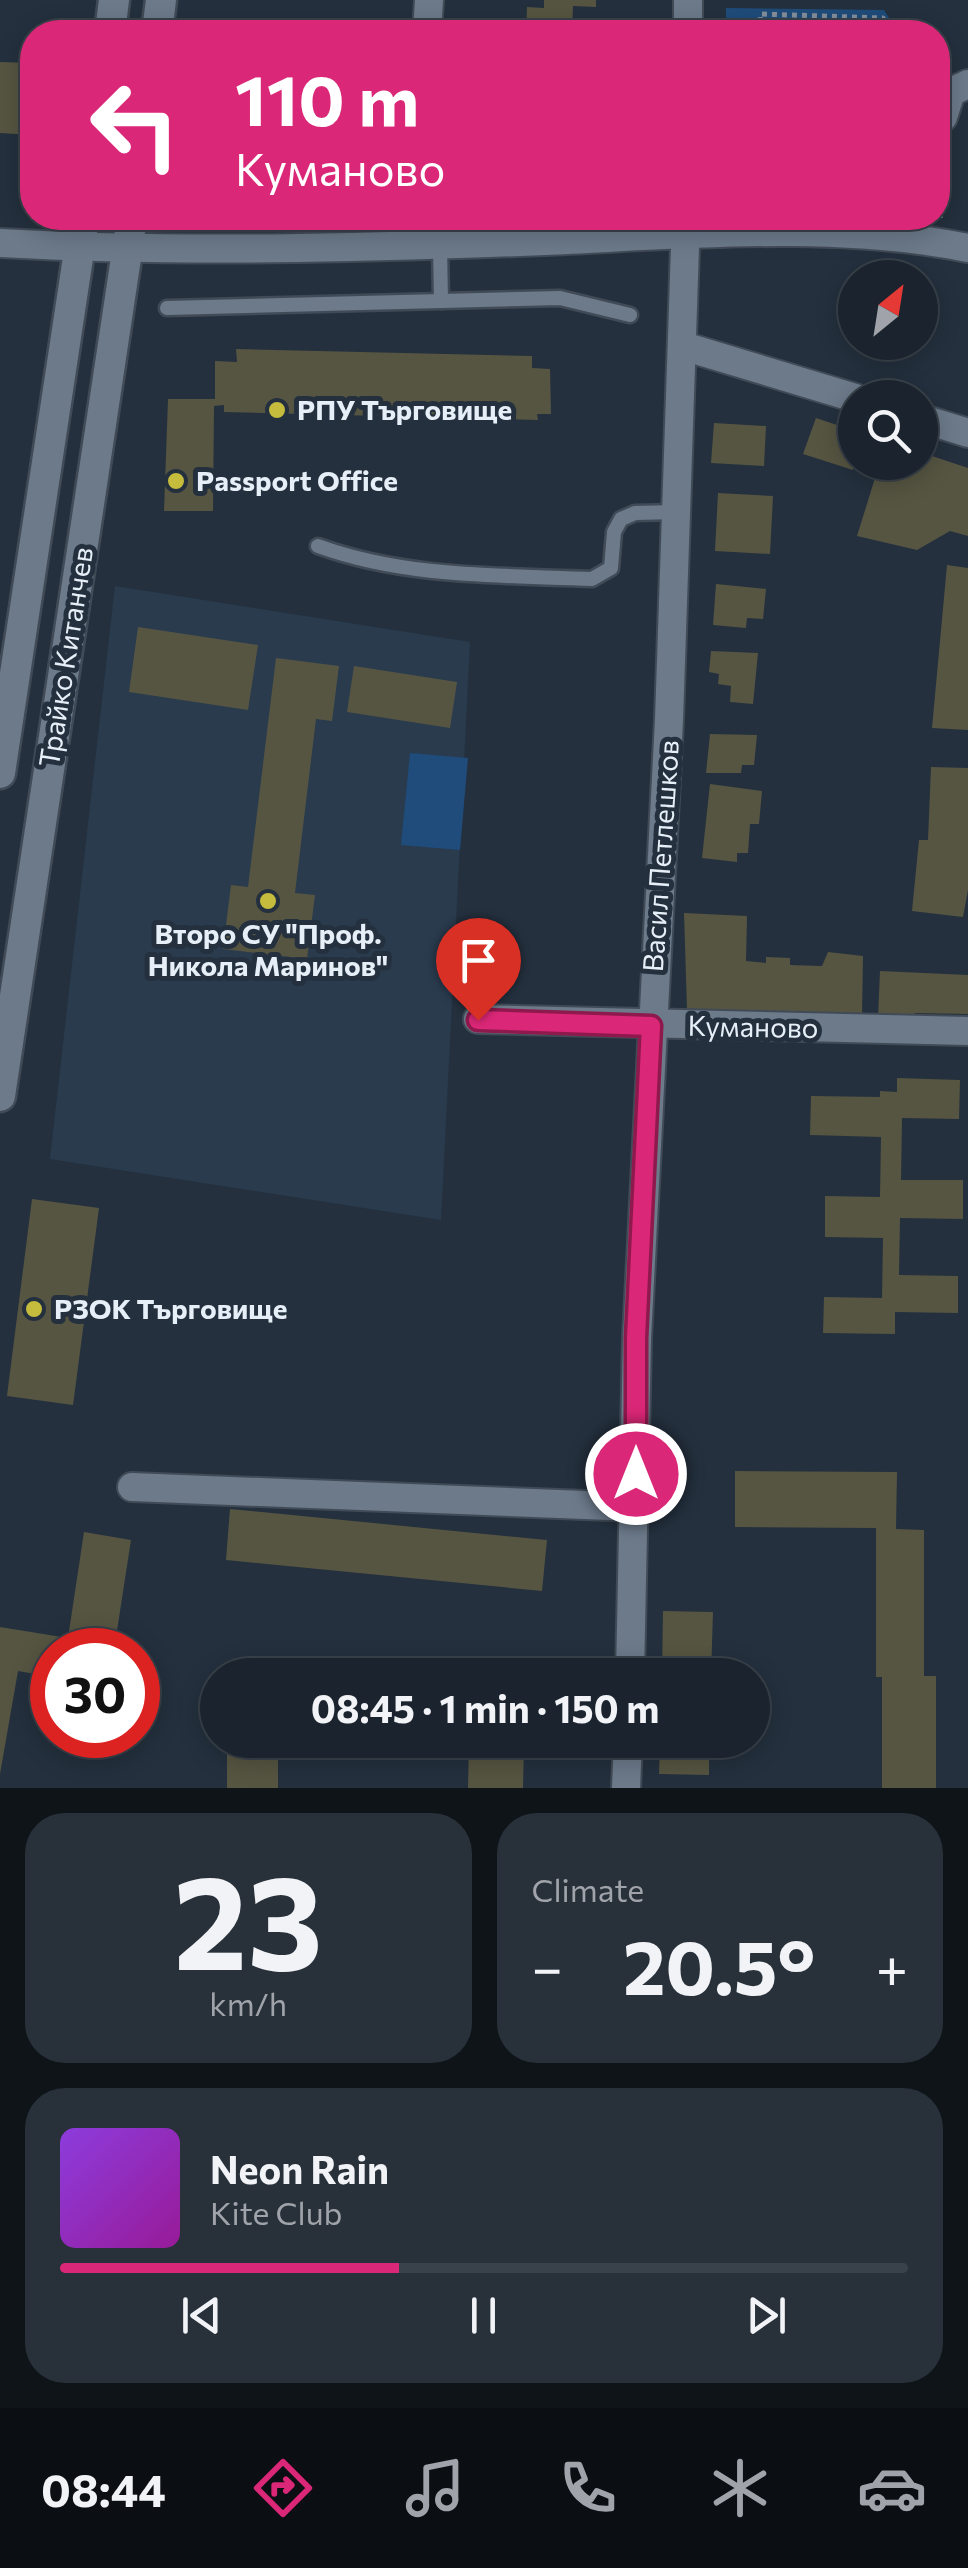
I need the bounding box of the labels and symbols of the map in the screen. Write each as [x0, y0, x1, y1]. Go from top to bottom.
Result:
north arrow [838, 260, 938, 360]
place label: РПУ Търговище [297, 392, 512, 426]
marker: РПУ Търговище [266, 399, 288, 421]
place label: Passport Office [196, 463, 398, 497]
marker: Passport Office [165, 470, 187, 492]
street label: Трайко Китанчев [31, 545, 99, 769]
street label: Васил Петлешков [635, 739, 685, 973]
marker: Второ СУ "Проф. Никола Маринов" [257, 890, 279, 912]
place label: Второ СУ "Проф. Никола Маринов" [148, 916, 388, 982]
pin [436, 918, 521, 1021]
street label: Куманово [687, 1008, 819, 1044]
place label: РЗОК Търговище [54, 1291, 288, 1325]
marker: РЗОК Търговище [23, 1298, 45, 1320]
position arrow [584, 1422, 688, 1526]
speed limit sign: 30 [30, 1628, 160, 1758]

